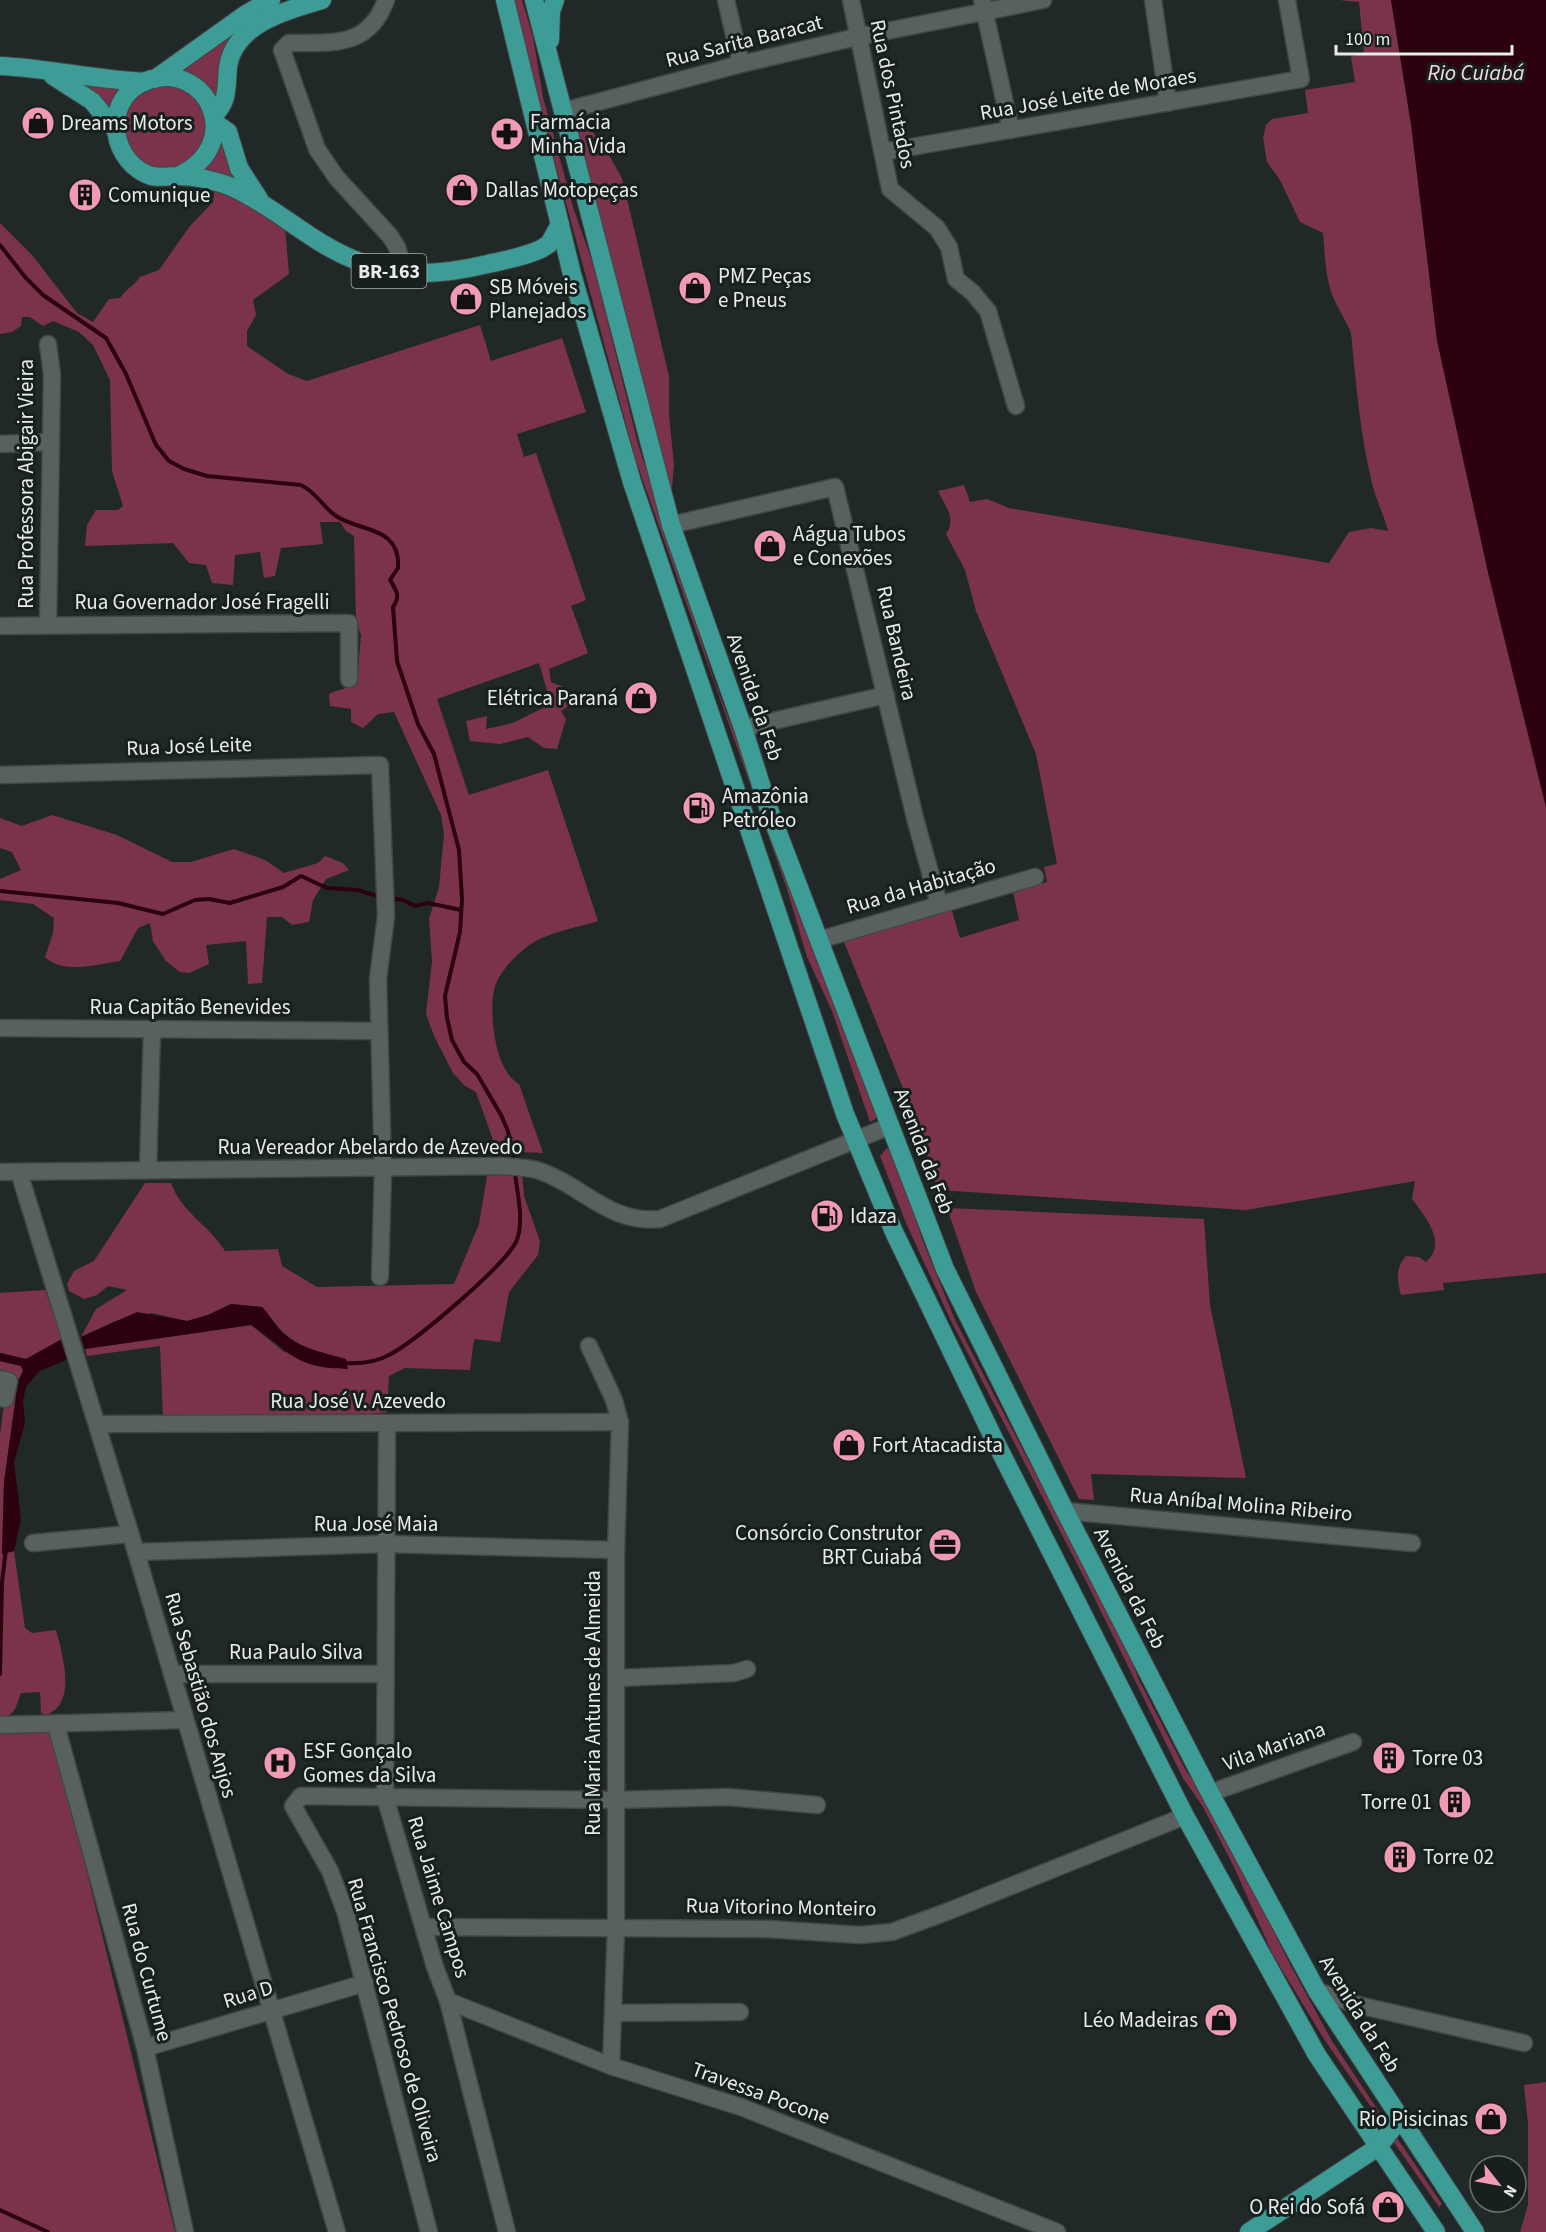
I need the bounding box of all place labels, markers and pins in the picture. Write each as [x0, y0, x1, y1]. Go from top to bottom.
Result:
shop icon: Dreams Motors [20, 105, 56, 141]
place label: Farmácia Minha Vida [530, 107, 626, 161]
place label: Dreams Motors [61, 108, 193, 138]
pharmacy icon: Farmácia Minha Vida [489, 116, 525, 152]
shop icon: Dallas Motopeças [444, 172, 480, 208]
place label: Dallas Motopeças [485, 175, 638, 205]
building icon: Comunique [67, 177, 103, 213]
place label: Comunique [108, 180, 210, 210]
place label: PMZ Peças e Pneus [718, 261, 811, 315]
shop icon: PMZ Peças e Pneus [677, 270, 713, 306]
place label: SB Móveis Planejados [489, 272, 586, 326]
shop icon: SB Móveis Planejados [448, 281, 484, 317]
place label: Aágua Tubos e Conexões [793, 519, 906, 573]
shop icon: Aágua Tubos e Conexões [752, 528, 788, 564]
shop icon: Elétrica Paraná [623, 680, 659, 716]
place label: Elétrica Paraná [487, 683, 618, 713]
place label: Amazônia Petróleo [722, 781, 809, 835]
fuel station icon: Amazônia Petróleo [681, 790, 717, 826]
fuel station icon: Idaza [809, 1198, 845, 1234]
place label: Idaza [850, 1201, 897, 1231]
shop icon: Fort Atacadista [831, 1427, 867, 1463]
place label: Fort Atacadista [872, 1430, 1003, 1460]
place label: Consórcio Construtor BRT Cuiabá [735, 1518, 923, 1572]
office icon: Consórcio Construtor BRT Cuiabá [927, 1527, 963, 1563]
place label: ESF Gonçalo Gomes da Silva [303, 1736, 436, 1790]
building icon: Torre 03 [1371, 1740, 1407, 1776]
place label: Torre 03 [1412, 1743, 1483, 1773]
hospital icon: ESF Gonçalo Gomes da Silva [262, 1745, 298, 1781]
building icon: Torre 01 [1437, 1784, 1473, 1820]
place label: Torre 01 [1361, 1787, 1432, 1817]
building icon: Torre 02 [1382, 1839, 1418, 1875]
place label: Torre 02 [1423, 1842, 1494, 1872]
shop icon: Léo Madeiras [1203, 2002, 1239, 2038]
place label: Léo Madeiras [1083, 2005, 1198, 2035]
shop icon: Rio Pisicinas [1473, 2101, 1509, 2137]
place label: Rio Pisicinas [1359, 2104, 1468, 2134]
shop icon: O Rei do Sofá [1370, 2189, 1406, 2225]
place label: O Rei do Sofá [1249, 2192, 1365, 2222]

